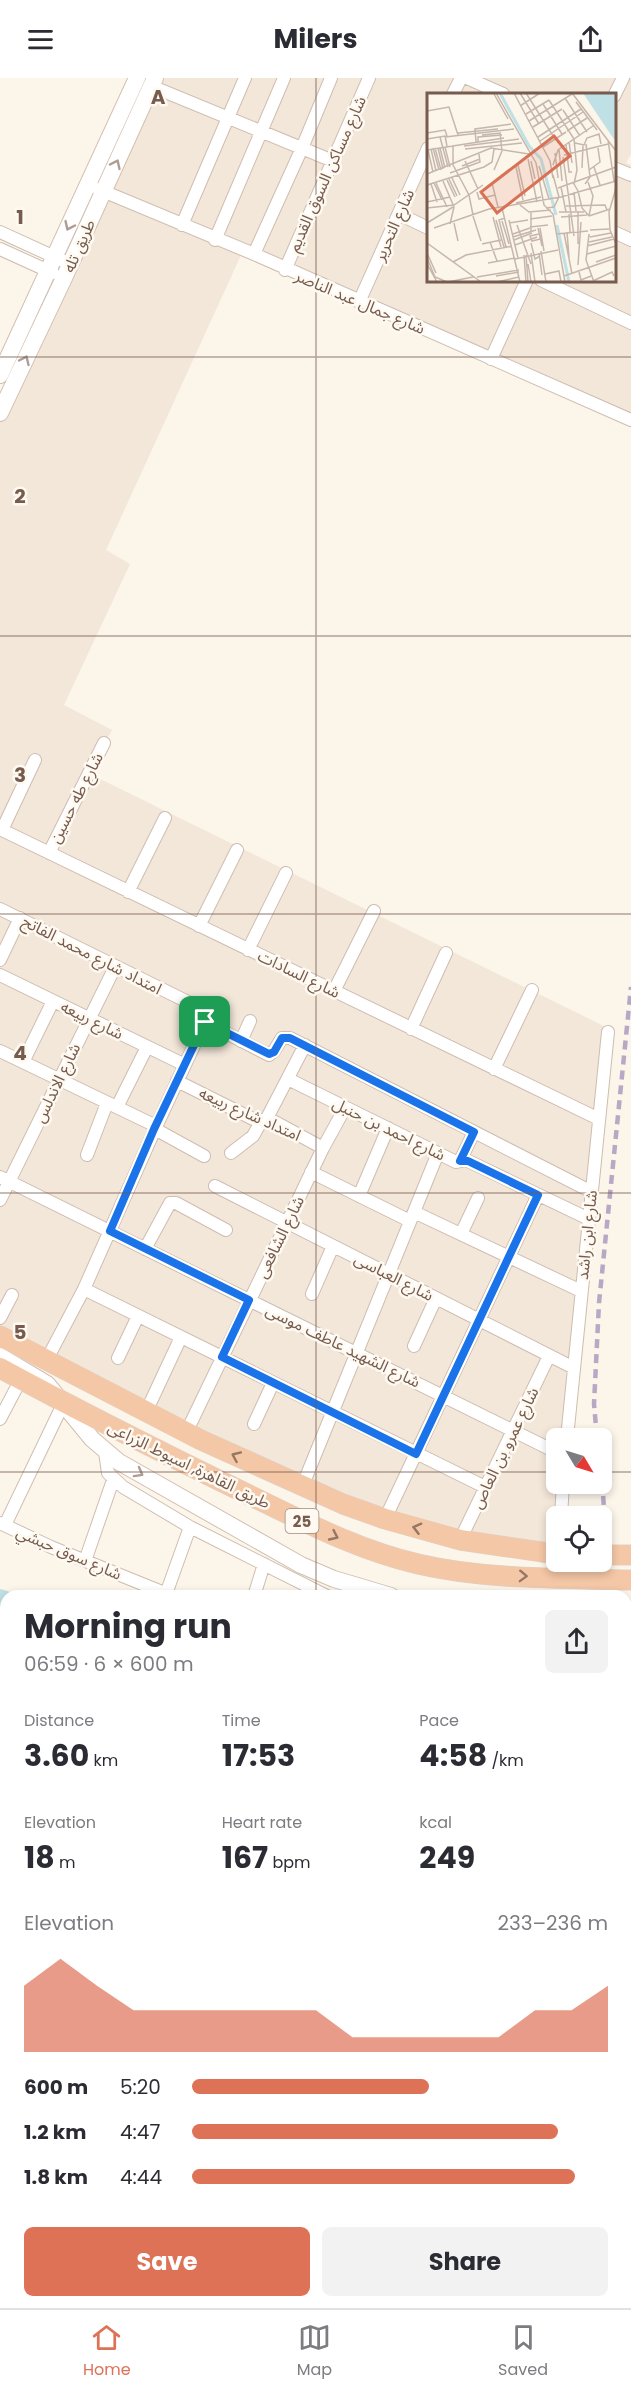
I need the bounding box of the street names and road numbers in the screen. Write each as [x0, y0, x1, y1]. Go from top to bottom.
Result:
street label: شارع مساكن السوق القديم [282, 92, 373, 256]
street label: شارع التحرير [368, 185, 421, 266]
street label: طريق تله [57, 216, 101, 276]
street label: شارع جمال عبد الناصر [290, 264, 429, 341]
street label: شارع طه حسين [43, 749, 110, 848]
street label: امتداد شارع محمد الفاتح [18, 910, 166, 1001]
street label: شارع السادات [254, 944, 344, 1005]
street label: شارع ربيعه [56, 995, 127, 1046]
street label: شارع الاندلس [28, 1039, 87, 1127]
street label: امتداد شارع ربيعه [195, 1081, 305, 1148]
street label: شارع احمد بن حنبل [328, 1092, 449, 1167]
street label: شارع ابن راشد [571, 1189, 604, 1281]
street label: شارع الشافعى [250, 1192, 311, 1282]
street label: شارع العباسى [350, 1247, 438, 1308]
street label: شارع الشهيد عاطف موسى [261, 1299, 424, 1394]
street label: شارع عمرو بن العاص [466, 1383, 545, 1513]
street label: طريق القاهرة, اسيوط الزراعى [104, 1416, 274, 1514]
road number: 25 [286, 1509, 318, 1533]
street label: شارع سوق حبشي [12, 1520, 125, 1586]

